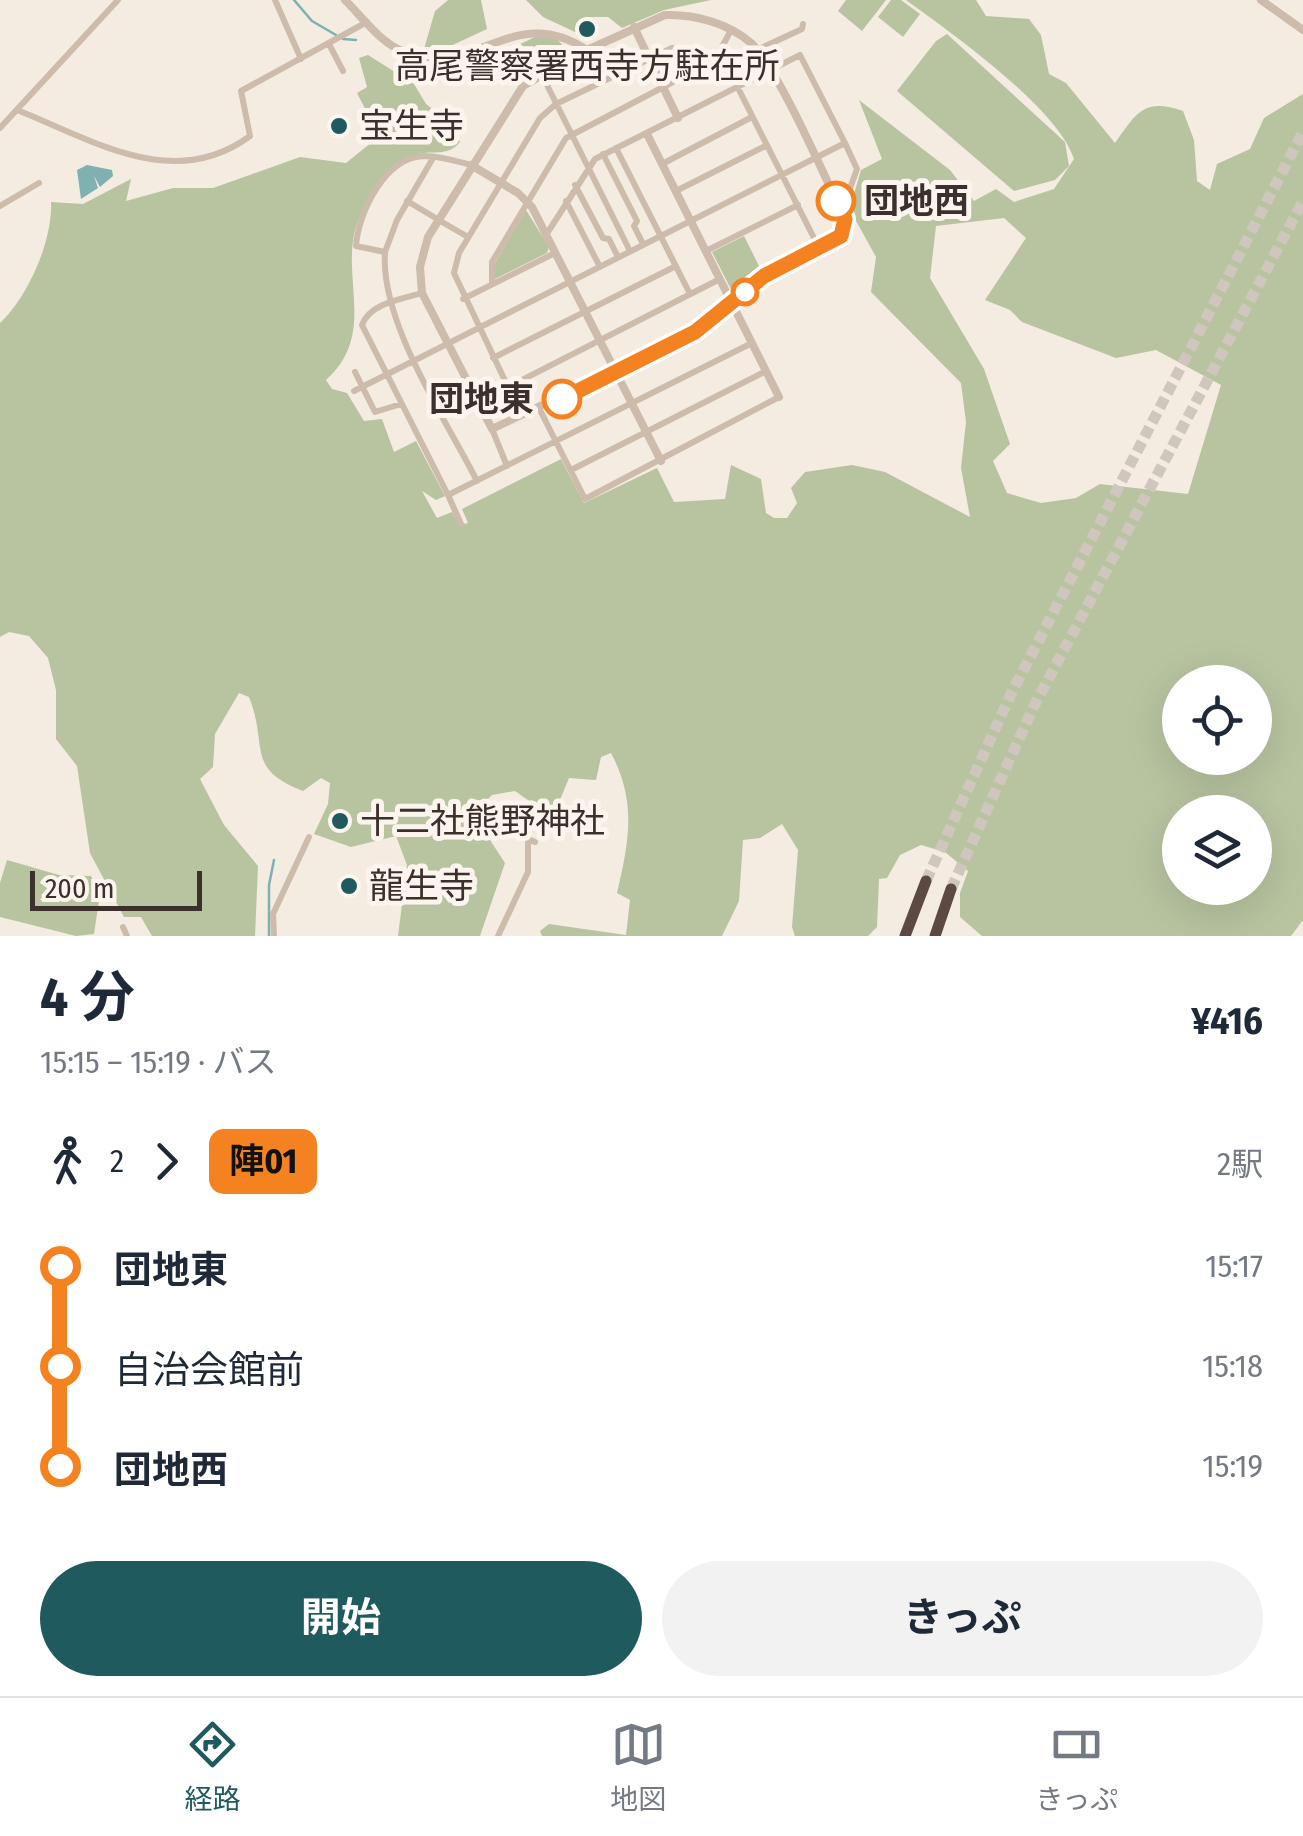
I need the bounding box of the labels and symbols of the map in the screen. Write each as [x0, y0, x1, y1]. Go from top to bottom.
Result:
marker: 高尾警察署西寺方駐在所 [576, 18, 598, 40]
place label: 高尾警察署西寺方駐在所 [394, 45, 780, 87]
place label: 宝生寺 [359, 105, 464, 147]
marker: 宝生寺 [328, 115, 350, 137]
place label: 団地西 [864, 180, 969, 222]
marker: 団地西 [817, 182, 855, 220]
unlabelled marker [732, 279, 758, 305]
place label: 団地東 [429, 378, 534, 420]
marker: 団地東 [543, 380, 581, 418]
place label: 十二社熊野神社 [360, 800, 605, 842]
marker: 十二社熊野神社 [329, 810, 351, 832]
place label: 龍生寺 [369, 865, 474, 907]
scale bar [30, 866, 202, 910]
marker: 龍生寺 [338, 875, 360, 897]

